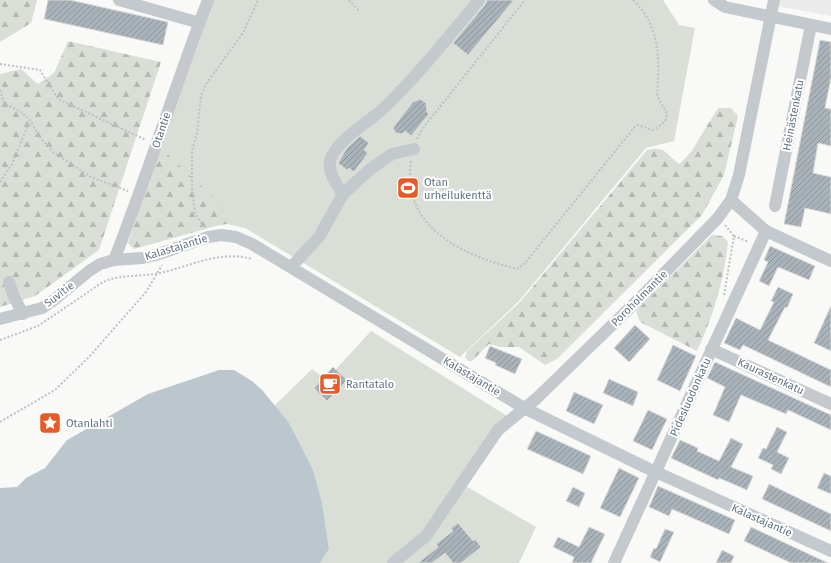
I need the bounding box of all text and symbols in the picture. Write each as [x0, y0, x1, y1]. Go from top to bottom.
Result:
street label: Heinästenkatu [780, 78, 807, 152]
street label: Otantie [149, 111, 174, 150]
sports icon: Otan urheilukenttä [395, 175, 421, 201]
place label: Otan urheilukenttä [424, 176, 492, 202]
street label: Kalastajantie [143, 232, 209, 263]
street label: Poroholmantie [609, 268, 670, 329]
street label: Suvitie [42, 279, 77, 310]
street label: Kalastajantie [441, 354, 503, 399]
street label: Kaurastenkatu [736, 355, 806, 398]
street label: Pidesluodonkatu [667, 356, 714, 438]
cafe icon: Rantatalo [317, 371, 343, 397]
place label: Rantatalo [346, 378, 394, 391]
place icon: Otanlahti [37, 410, 63, 436]
place label: Otanlahti [66, 417, 113, 430]
street label: Kalastajantie [730, 501, 794, 540]

